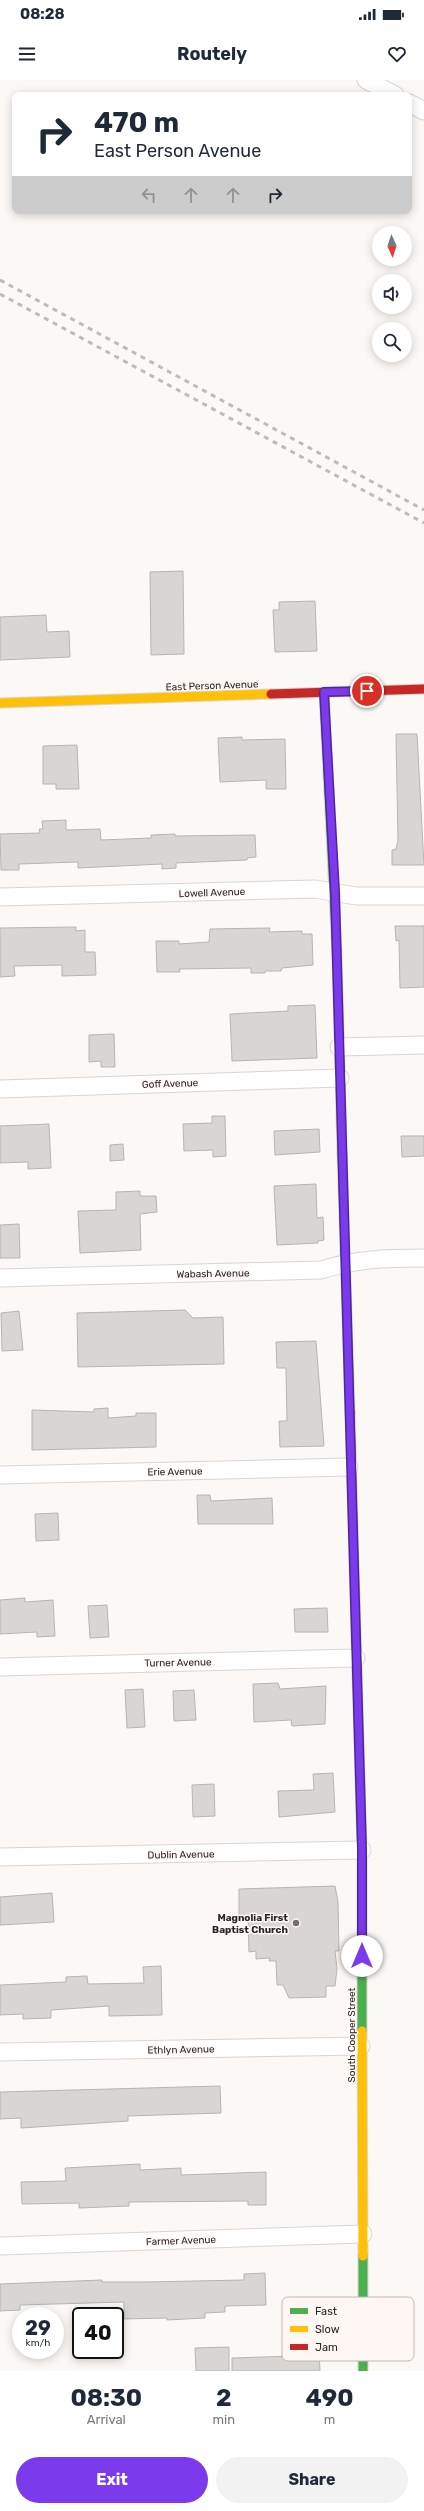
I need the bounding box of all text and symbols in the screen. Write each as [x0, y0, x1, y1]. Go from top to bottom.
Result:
text: 08:28 [20, 5, 65, 23]
icon: menu [16, 43, 38, 65]
text: Routely [177, 43, 247, 65]
icon: heart [386, 43, 408, 65]
text: 470 m [94, 106, 179, 139]
icon: right [28, 108, 80, 160]
text: East Person Avenue [94, 140, 261, 162]
icon: left [138, 184, 160, 206]
icon: ahead [180, 184, 202, 206]
icon: ahead [222, 184, 244, 206]
icon: right [264, 184, 286, 206]
north arrow [372, 226, 412, 266]
map controls [372, 226, 412, 362]
button: sound [372, 274, 412, 314]
button: search [372, 322, 412, 362]
pin [350, 674, 384, 708]
street label: East Person Avenue [165, 678, 259, 694]
icon: arrive [356, 680, 378, 702]
street label: Lowell Avenue [179, 886, 246, 900]
street label: Goff Avenue [142, 1077, 199, 1091]
street label: Wabash Avenue [176, 1267, 250, 1281]
street label: Erie Avenue [147, 1466, 203, 1478]
street label: Turner Avenue [144, 1656, 212, 1670]
street label: Dublin Avenue [147, 1848, 215, 1862]
place label: Magnolia First Baptist Church [212, 1912, 288, 1936]
marker: Magnolia First Baptist Church [291, 1918, 301, 1928]
position arrow [341, 1935, 383, 1977]
street label: South Cooper Street [346, 1987, 358, 2083]
street label: Ethlyn Avenue [147, 2043, 215, 2057]
street label: Farmer Avenue [146, 2234, 217, 2248]
legend [282, 2297, 414, 2361]
text: Fast [315, 2305, 338, 2318]
speed limit sign: 40 [72, 2307, 124, 2359]
text: 29 [25, 2316, 51, 2340]
text: Slow [315, 2323, 340, 2336]
text: km/h [26, 2337, 50, 2349]
text: Jam [315, 2341, 338, 2354]
text: 08:30 [70, 2384, 142, 2412]
text: 2 [216, 2384, 232, 2412]
text: 490 [306, 2384, 354, 2412]
text: Arrival [87, 2412, 126, 2427]
text: min [213, 2412, 235, 2427]
text: m [324, 2412, 335, 2427]
button: Exit [16, 2457, 208, 2503]
button: Share [216, 2457, 408, 2503]

